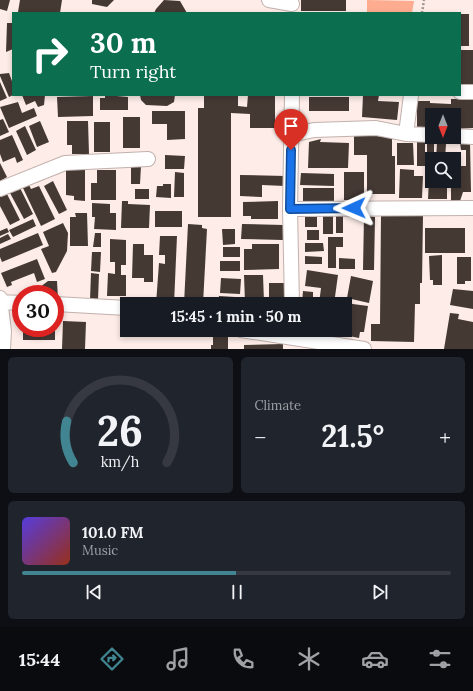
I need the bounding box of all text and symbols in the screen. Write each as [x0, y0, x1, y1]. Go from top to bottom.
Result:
text: 30 m [90, 25, 157, 61]
icon: right [24, 28, 76, 80]
text: Turn right [90, 60, 176, 83]
north arrow [425, 108, 461, 144]
map controls [425, 108, 461, 188]
pin [274, 109, 308, 150]
icon: arrive [280, 115, 302, 137]
button: search [425, 152, 461, 188]
position arrow [333, 187, 375, 229]
speed limit sign: 30 [12, 285, 64, 337]
text: 15:45 · 1 min · 50 m [171, 307, 301, 326]
text: Climate [255, 397, 301, 414]
text: 26 [97, 404, 143, 457]
text: 21.5° [321, 417, 384, 455]
text: − [255, 423, 266, 451]
text: + [439, 423, 451, 451]
text: km/h [101, 453, 140, 472]
text: 101.0 FM [82, 523, 144, 542]
text: Music [82, 542, 118, 559]
icon: previous [83, 581, 105, 603]
icon: pause [226, 581, 248, 603]
icon: next [369, 581, 391, 603]
icon: directions [98, 645, 126, 673]
icon: music [164, 645, 192, 673]
icon: phone [229, 645, 257, 673]
icon: climate [295, 645, 323, 673]
icon: car [361, 645, 389, 673]
icon: filters [426, 645, 454, 673]
text: 15:44 [19, 648, 60, 671]

